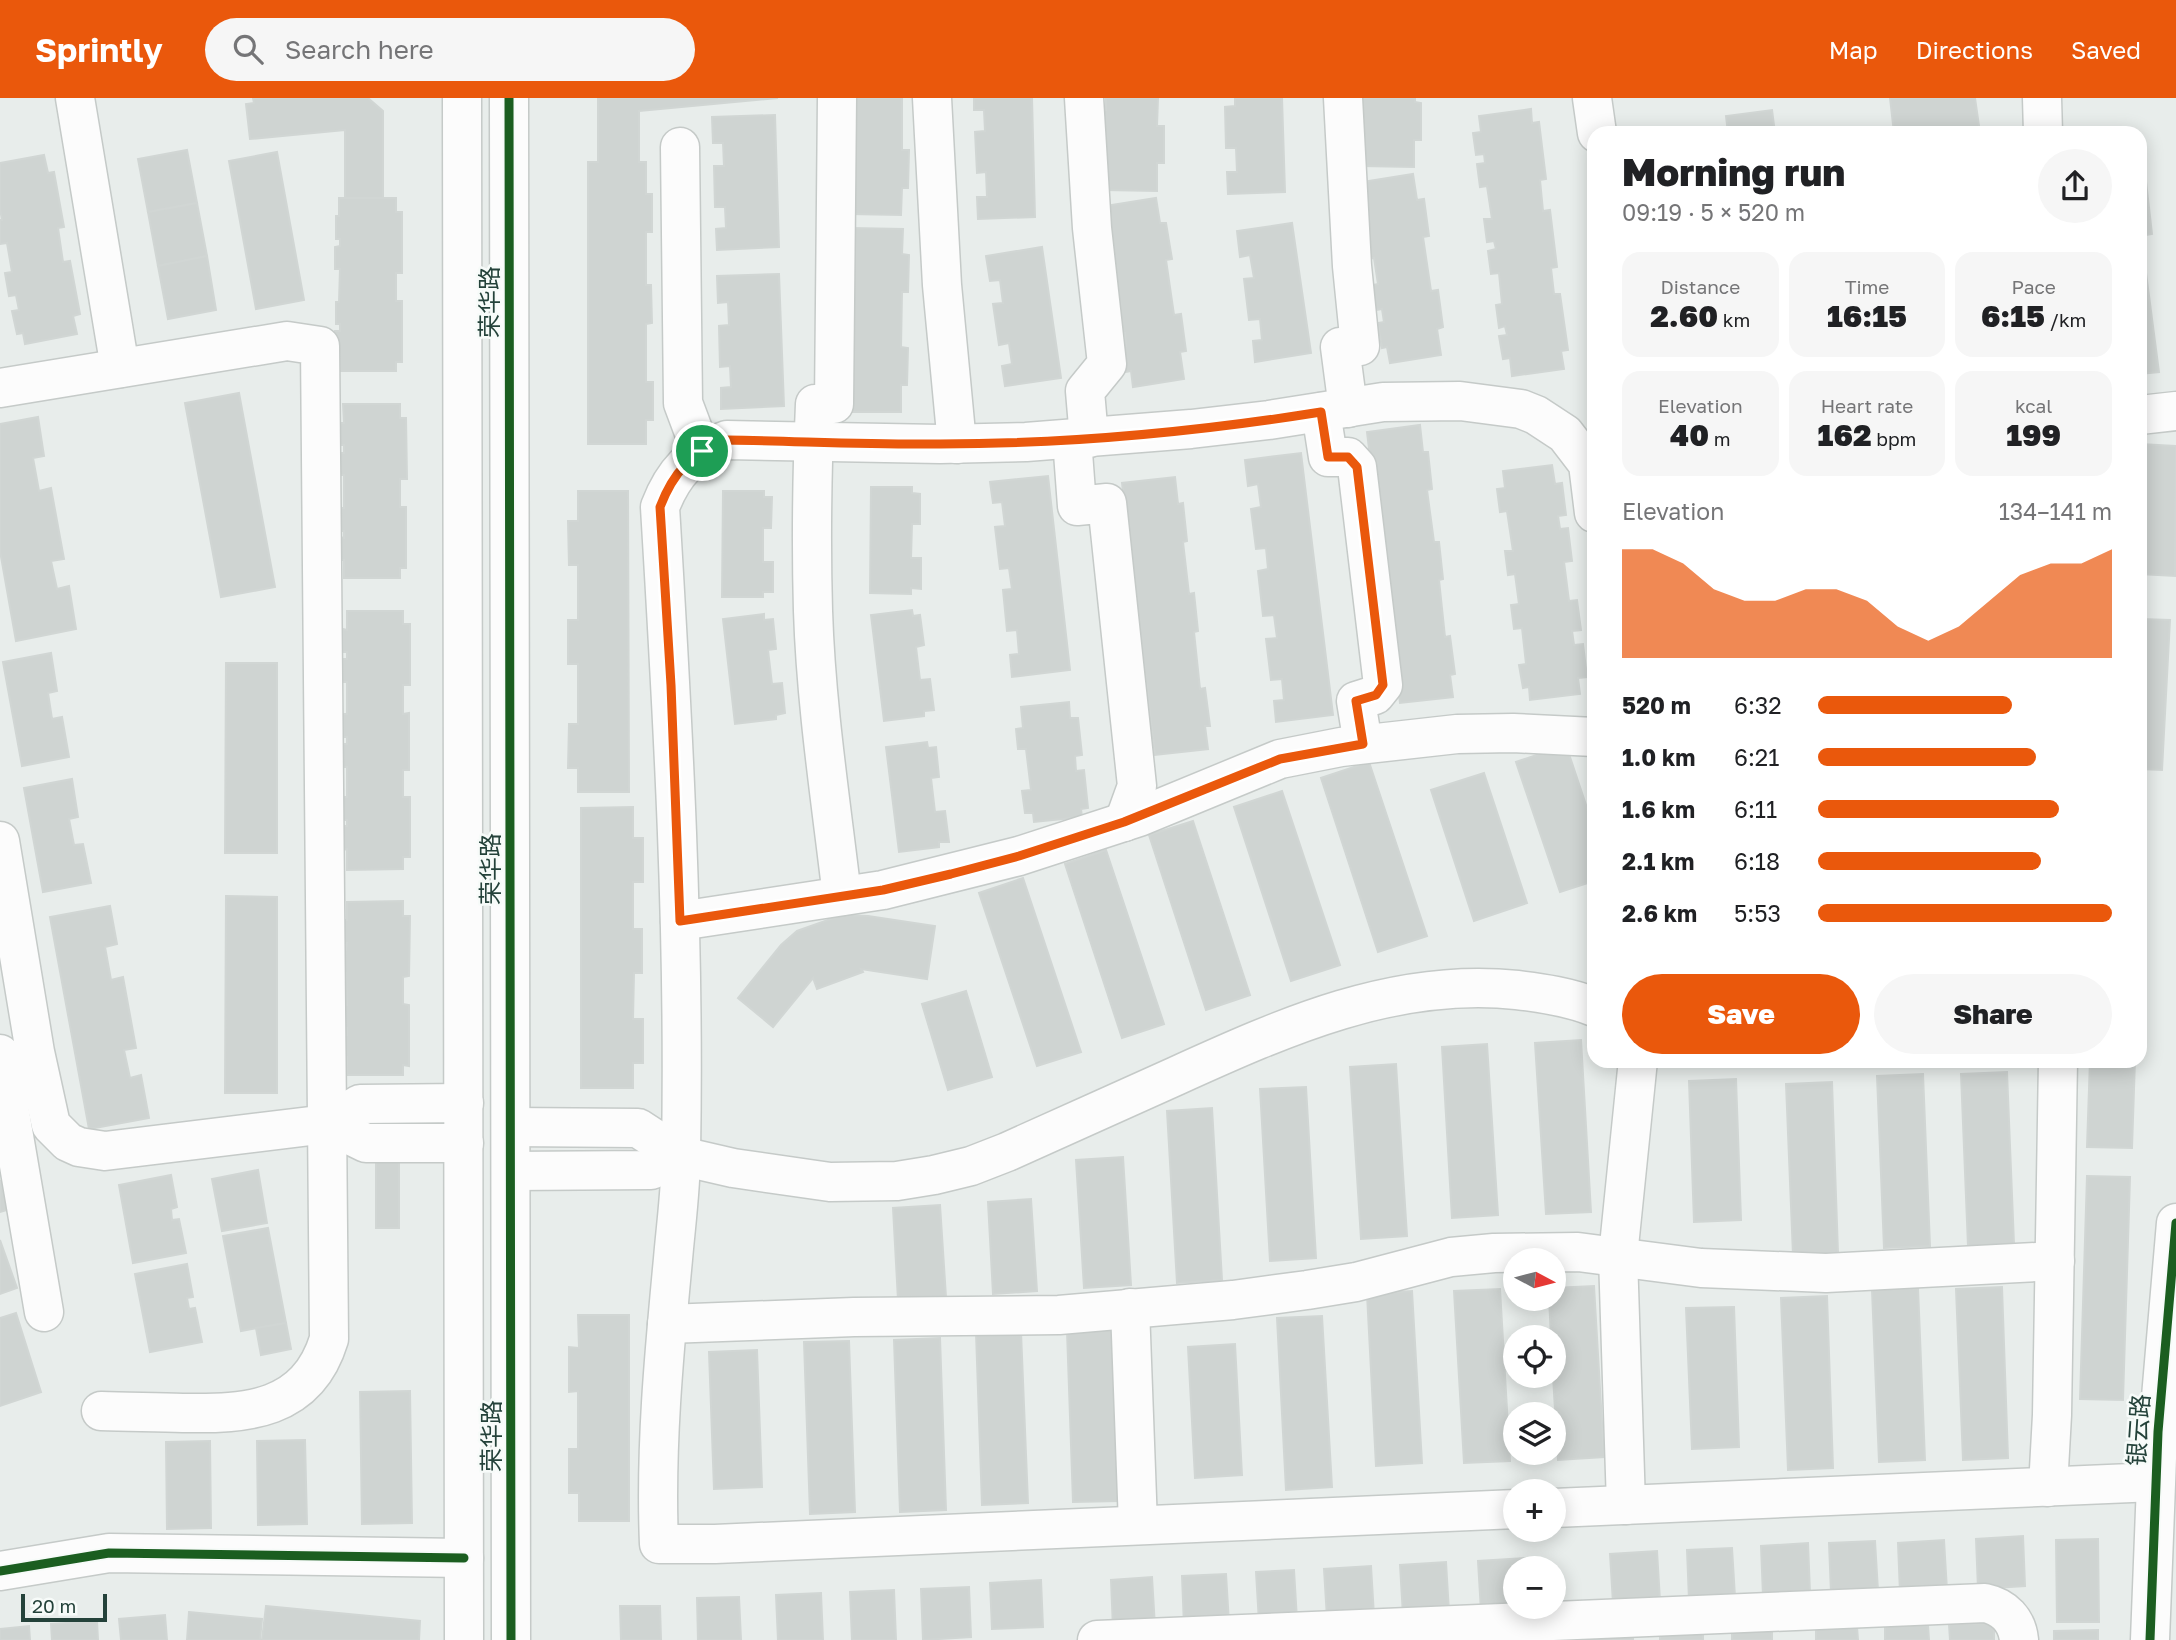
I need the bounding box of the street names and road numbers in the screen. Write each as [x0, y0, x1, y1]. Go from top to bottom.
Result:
street label: 荣华路 [474, 266, 503, 338]
street label: 荣华路 [475, 833, 504, 905]
street label: 银云路 [2121, 1393, 2154, 1467]
street label: 荣华路 [476, 1400, 505, 1472]

